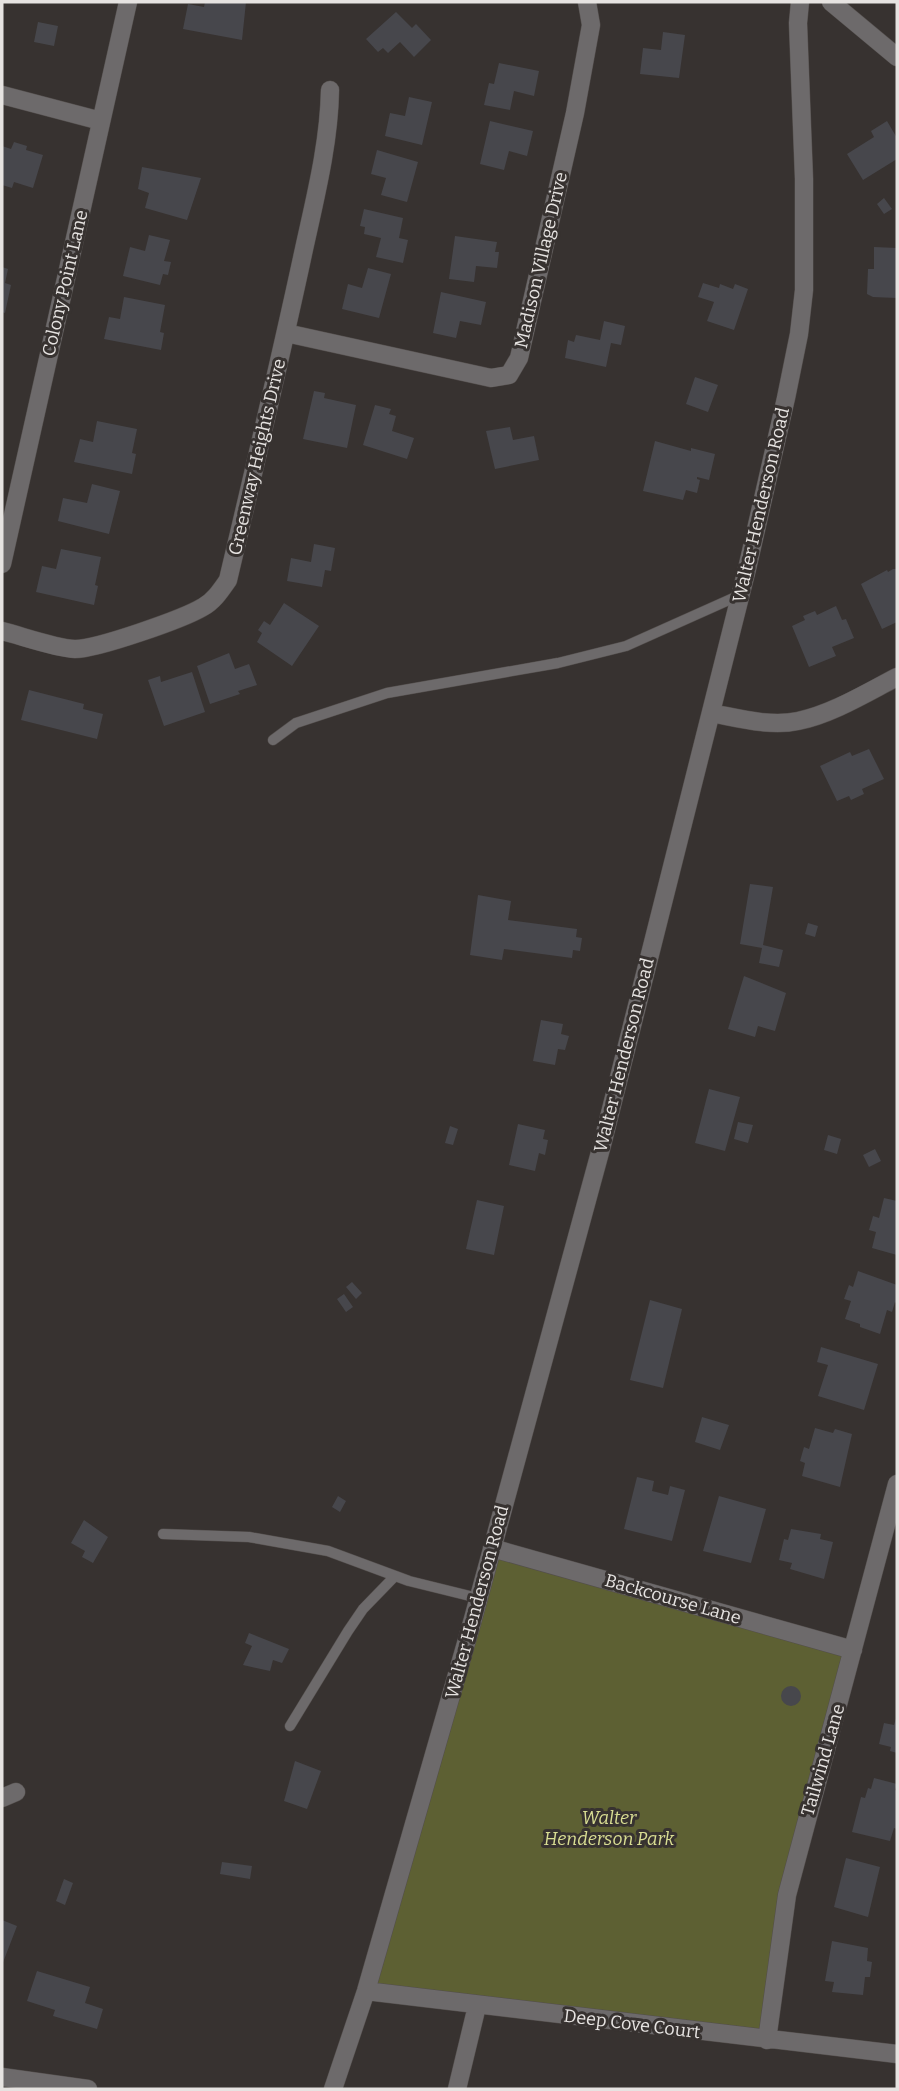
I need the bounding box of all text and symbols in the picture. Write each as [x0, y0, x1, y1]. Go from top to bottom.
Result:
street label: Madison Village Drive [510, 170, 572, 350]
street label: Colony Point Lane [37, 208, 93, 358]
street label: Greenway Heights Drive [224, 357, 290, 557]
street label: Walter Henderson Road [728, 405, 794, 605]
street label: Walter Henderson Road [589, 955, 659, 1154]
street label: Walter Henderson Road [441, 1503, 514, 1701]
street label: Backcourse Lane [602, 1569, 744, 1629]
street label: Tailwind Lane [796, 1701, 850, 1819]
park label: Walter Henderson Park [544, 1807, 675, 1850]
street label: Deep Cove Court [562, 2005, 702, 2043]

